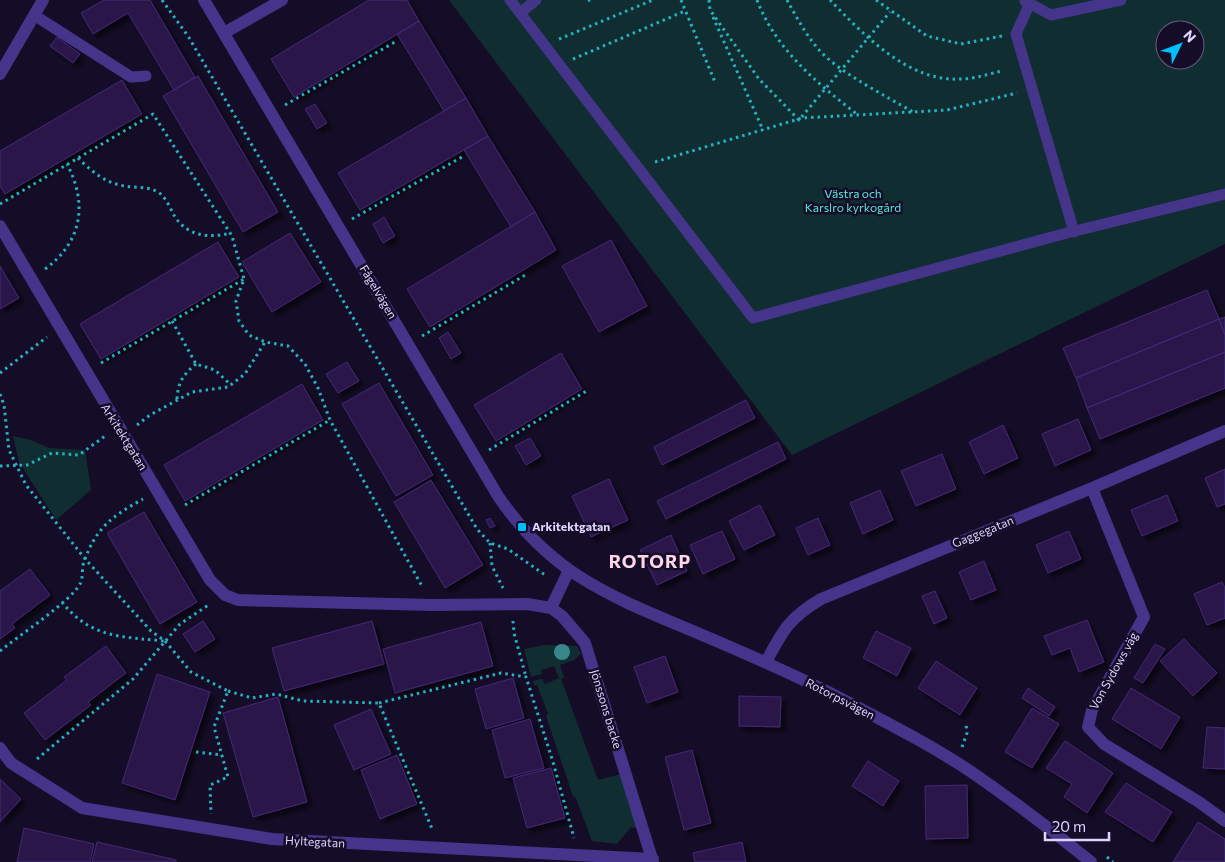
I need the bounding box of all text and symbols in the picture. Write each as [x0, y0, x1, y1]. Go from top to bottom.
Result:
north arrow [1155, 20, 1205, 70]
text: N [1180, 26, 1200, 46]
park label: Västra och Karslro kyrkogård [805, 186, 901, 214]
street label: Fågelvägen [357, 262, 400, 321]
street label: Arkitektgatan [99, 401, 151, 472]
street label: Gaggegatan [950, 512, 1015, 550]
place label: Arkitektgatan [532, 519, 610, 533]
marker: Arkitektgatan [516, 521, 528, 533]
district label: ROTORP [609, 550, 691, 572]
street label: Von Sydows väg [1086, 629, 1140, 712]
street label: Jönssons backe [587, 667, 626, 750]
street label: Rotorpsvägen [804, 675, 877, 722]
scale bar [1045, 810, 1109, 842]
text: 20 m [1052, 817, 1086, 835]
street label: Hyltegatan [285, 832, 345, 850]

